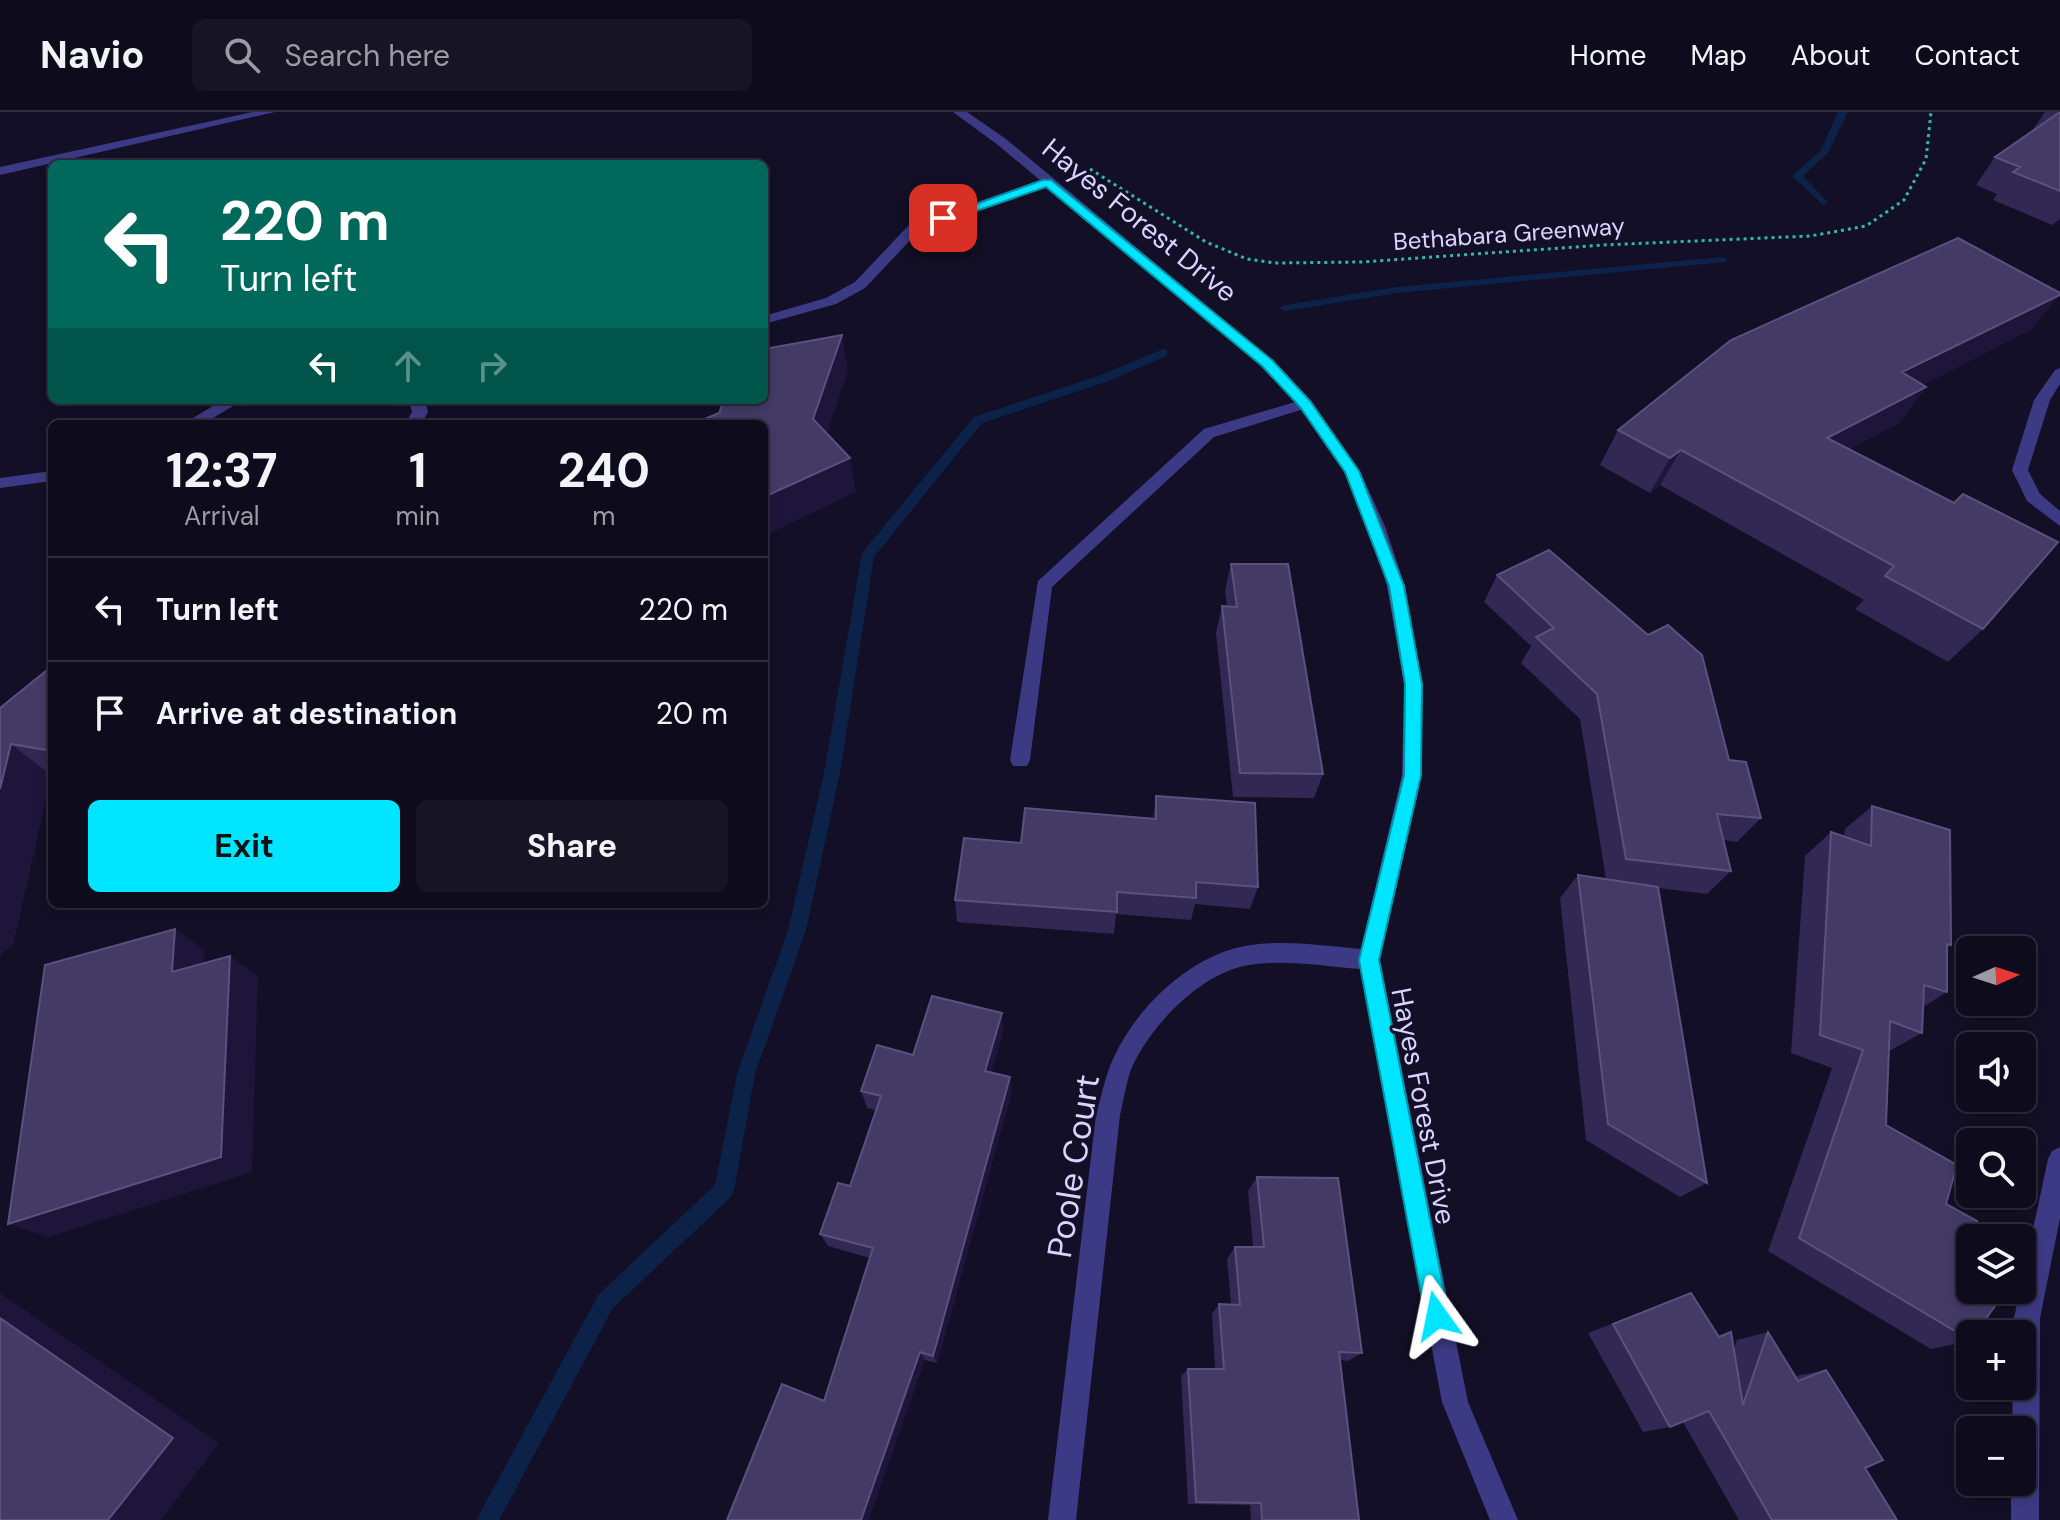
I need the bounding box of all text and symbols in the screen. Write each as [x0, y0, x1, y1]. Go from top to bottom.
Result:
search box [192, 19, 752, 91]
text: Navio [40, 30, 144, 80]
icon: search [220, 33, 264, 77]
text: Search here [284, 36, 450, 75]
text: Home [1570, 37, 1646, 74]
text: Map [1690, 37, 1747, 74]
text: About [1791, 37, 1870, 74]
text: Contact [1914, 37, 2020, 74]
street label: Hayes Forest Drive [1035, 130, 1245, 310]
text: 220 m [220, 184, 390, 257]
pin [909, 184, 977, 252]
icon: left [88, 192, 192, 296]
icon: arrive [921, 196, 965, 240]
street label: Bethabara Greenway [1392, 210, 1626, 257]
text: Turn left [220, 255, 357, 302]
icon: left [302, 344, 346, 388]
icon: ahead [386, 344, 430, 388]
icon: right [470, 344, 514, 388]
text: 12:37 [166, 439, 278, 502]
text: 1 [409, 439, 426, 502]
text: 240 [558, 439, 650, 502]
text: Arrival [184, 499, 260, 533]
text: min [396, 499, 440, 533]
text: m [592, 499, 615, 533]
icon: left [88, 587, 132, 631]
text: Turn left [156, 590, 279, 629]
text: 220 m [639, 590, 728, 629]
icon: arrive [88, 691, 132, 735]
text: Arrive at destination [156, 694, 457, 733]
text: 20 m [656, 694, 728, 733]
button: Exit [88, 800, 400, 892]
button: Share [416, 800, 728, 892]
north arrow [1956, 936, 2036, 1016]
map controls [1956, 936, 2036, 1496]
street label: Hayes Forest Drive [1382, 985, 1465, 1228]
button: sound [1956, 1032, 2036, 1112]
street label: Poole Court [1037, 1071, 1110, 1261]
button: search [1956, 1128, 2036, 1208]
button: layers [1956, 1224, 2036, 1304]
position arrow [1395, 1274, 1479, 1358]
button: + [1956, 1320, 2036, 1400]
button: − [1956, 1416, 2036, 1496]

